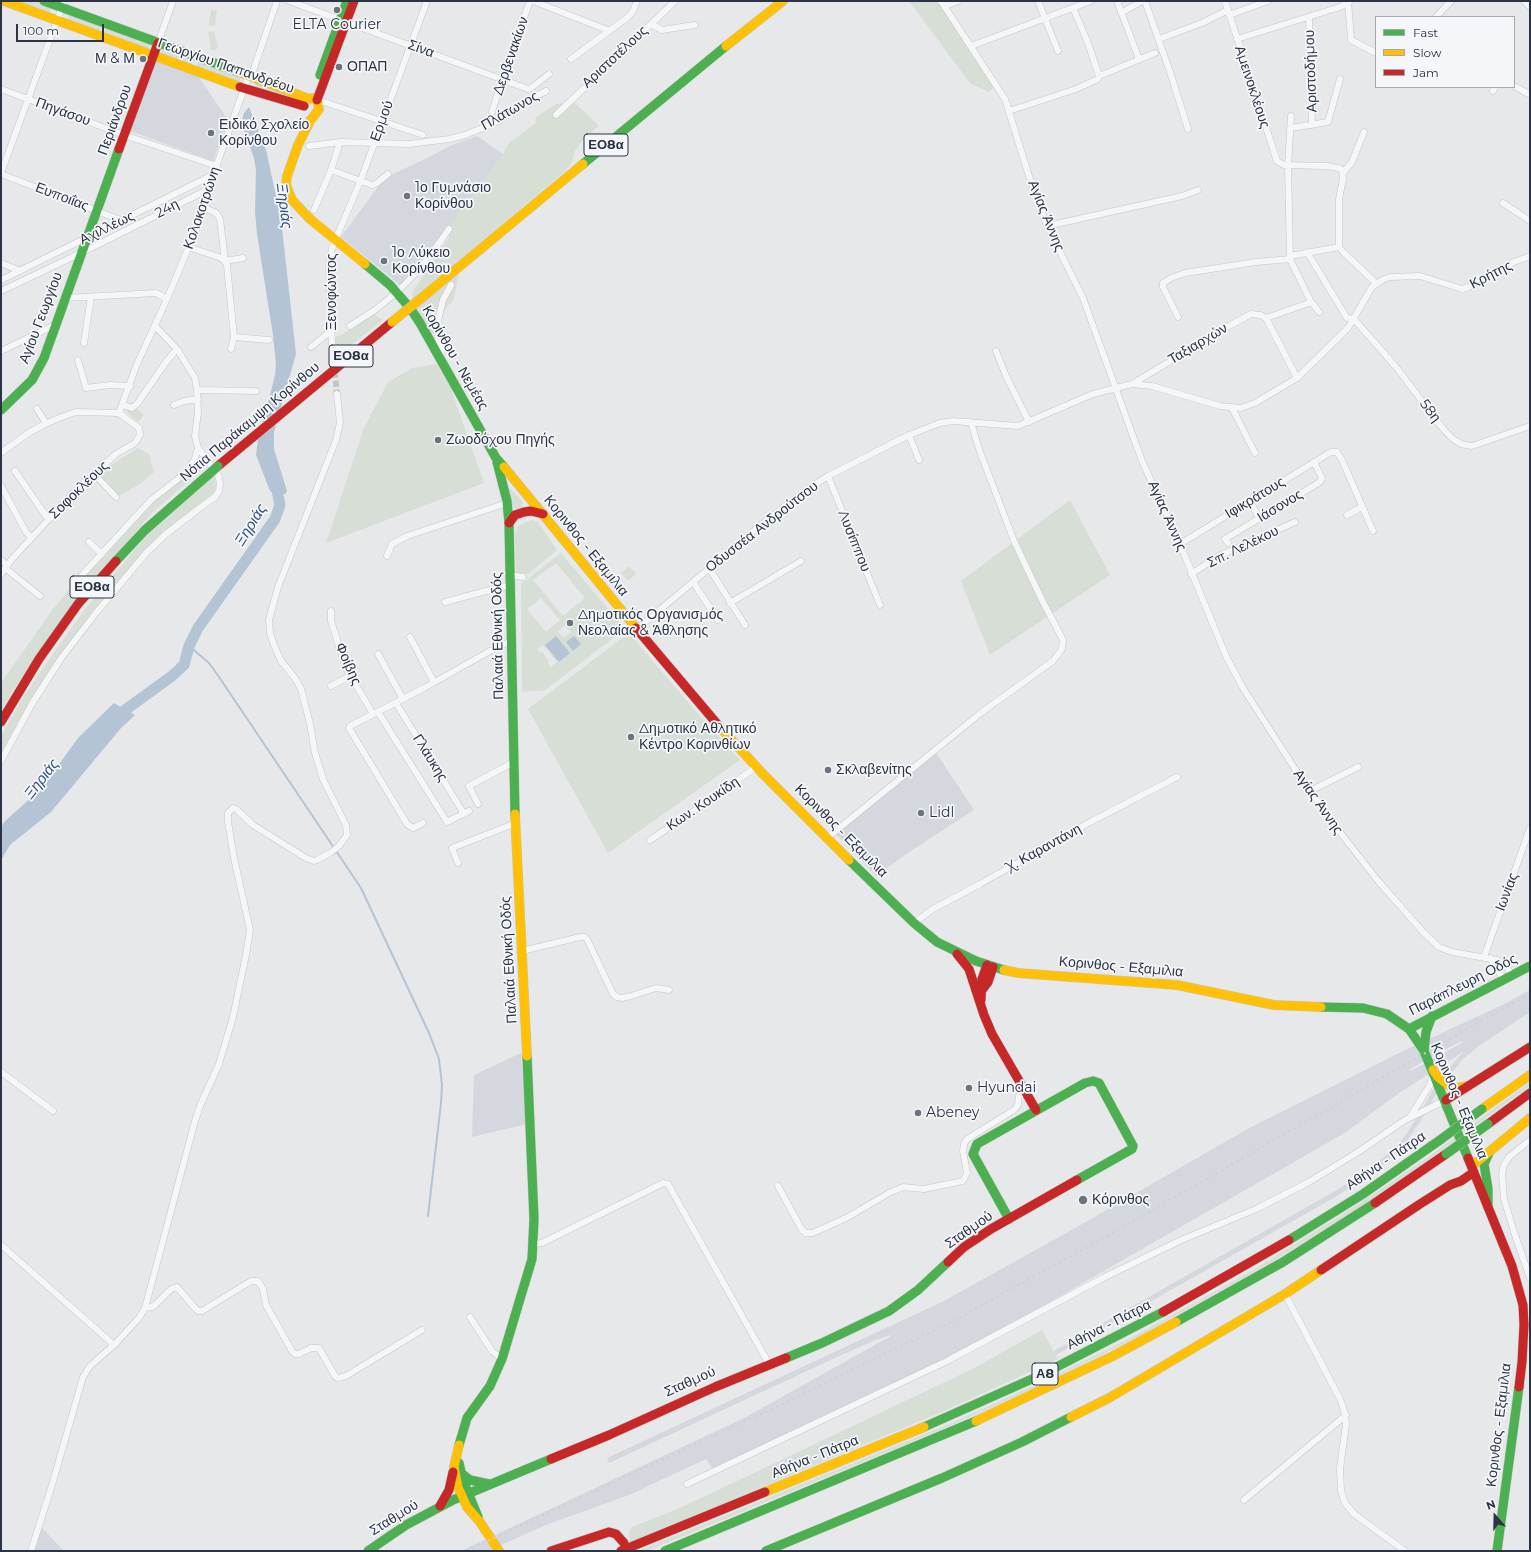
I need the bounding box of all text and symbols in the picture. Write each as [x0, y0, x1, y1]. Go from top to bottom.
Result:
marker: ELTA Courier [332, 5, 342, 15]
street label: Δερβενακίων [490, 15, 532, 97]
scale bar [18, 16, 106, 42]
legend [1375, 16, 1515, 88]
place label: ELTA Courier [293, 17, 381, 33]
street label: Αριστοτέλους [579, 22, 651, 92]
text: 100 m [23, 23, 59, 38]
text: Fast [1413, 25, 1438, 40]
street label: Αριστοδήμου [1301, 29, 1321, 113]
street label: Γεωργίου Παπανδρέου [156, 35, 296, 97]
street label: Σίνα [406, 37, 436, 61]
street label: Αμεινοκλέους [1231, 44, 1273, 130]
text: Slow [1413, 45, 1442, 60]
place label: Μ & Μ [95, 51, 135, 67]
marker: Μ & Μ [138, 54, 148, 64]
place label: ΟΠΑΠ [347, 59, 387, 75]
marker: ΟΠΑΠ [334, 62, 344, 72]
text: Jam [1413, 65, 1439, 80]
street label: Περιάνδρου [94, 82, 136, 158]
street label: Πλάτωνος [478, 88, 542, 134]
street label: Πηγάσου [33, 94, 93, 130]
street label: Ερμού [367, 98, 397, 144]
place label: Ειδικό Σχολείο Κορίνθου [219, 117, 309, 150]
marker: Ειδικό Σχολείο Κορίνθου [206, 128, 216, 138]
road number: ΕΟ8α [584, 134, 628, 156]
street label: Κολοκοτρώνη [180, 165, 224, 251]
street label: Αγίας Άννης [1024, 178, 1068, 254]
street label: Ευποιΐας [33, 179, 91, 215]
place label: 1ο Γυμνάσιο Κορίνθου [415, 180, 491, 212]
water label: Ξηριάς [272, 182, 296, 230]
marker: 1ο Γυμνάσιο Κορίνθου [402, 191, 412, 201]
street label: 24η [152, 196, 182, 222]
street label: Αχιλλέως [77, 208, 137, 248]
place label: 1ο Λύκειο Κορίνθου [392, 245, 450, 278]
street label: Ξενοφώντος [324, 254, 340, 330]
marker: 1ο Λύκειο Κορίνθου [379, 256, 389, 266]
street label: Κρήτης [1467, 257, 1515, 293]
street label: Αγίου Γεωργίου [16, 270, 66, 366]
street label: Κορίνθου - Νεμέας [418, 303, 492, 413]
street label: Ταξιαρχών [1165, 320, 1231, 368]
road number: ΕΟ8α [329, 345, 373, 367]
street label: Νότια Παράκαμψη Κορίνθου [177, 359, 323, 485]
street label: 58η [1416, 396, 1444, 426]
place label: Ζωοδόχου Πηγής [446, 432, 555, 448]
marker: Ζωοδόχου Πηγής [433, 435, 443, 445]
street label: Σοφοκλέους [46, 457, 112, 523]
street label: Ιφικράτους [1222, 474, 1288, 522]
street label: Οδυσσέα Ανδρούτσου [702, 478, 822, 576]
street label: Αγίας Άννης [1144, 478, 1190, 554]
street label: Ιάσονος [1254, 486, 1306, 526]
street label: Κορινθος - Εξαμιλια [540, 492, 632, 600]
water label: Ξηριάς [231, 501, 271, 549]
street label: Λυσίππου [834, 508, 874, 574]
street label: Σπ. Λελέκου [1204, 522, 1282, 572]
street label: Παλαιά Εθνική Οδός [488, 572, 508, 700]
road number: ΕΟ8α [70, 576, 114, 598]
place label: Δημοτικός Οργανισμός Νεολαίας & Άθλησης [578, 607, 723, 640]
marker: Δημοτικός Οργανισμός Νεολαίας & Άθλησης [565, 618, 575, 628]
street label: Φοίβης [331, 640, 365, 688]
place label: Δημοτικό Αθλητικό Κέντρο Κορινθίων [639, 721, 757, 754]
street label: Γλάυκης [409, 731, 451, 785]
marker: Δημοτικό Αθλητικό Κέντρο Κορινθίων [626, 732, 636, 742]
water label: Ξηριάς [21, 755, 63, 803]
place label: Σκλαβενίτης [836, 762, 912, 778]
marker: Σκλαβενίτης [823, 765, 833, 775]
street label: Αγίας Άννης [1290, 766, 1346, 838]
street label: Κων. Κουκίδη [663, 774, 743, 834]
street label: Κορινθος - Εξαμιλια [791, 781, 891, 881]
place label: Lidl [929, 805, 954, 821]
marker: Lidl [916, 808, 926, 818]
street label: Χ. Καραντάνη [1004, 821, 1084, 875]
street label: Ιωνίας [1492, 870, 1522, 914]
street label: Παλαιά Εθνική Οδός [497, 896, 521, 1024]
street label: Παράπλευρη Οδός [1406, 951, 1520, 1019]
street label: Κορινθος - Εξαμιλια [1058, 953, 1184, 981]
street label: Κορινθος - Εξαμιλια [1427, 1040, 1491, 1162]
place label: Hyundai [977, 1080, 1036, 1096]
marker: Hyundai [964, 1083, 974, 1093]
place label: Abeney [926, 1105, 979, 1121]
marker: Abeney [913, 1108, 923, 1118]
street label: Αθήνα - Πάτρα [1343, 1128, 1429, 1194]
place label: Κόρινθος [1092, 1192, 1149, 1208]
marker: Κόρινθος [1077, 1194, 1089, 1206]
street label: Σταθμού [942, 1208, 996, 1252]
street label: Αθήνα - Πάτρα [1064, 1297, 1154, 1353]
street label: Κορινθος - Εξαμιλια [1483, 1362, 1515, 1488]
street label: Σταθμού [662, 1363, 718, 1401]
road number: Α8 [1032, 1363, 1058, 1385]
street label: Αθήνα - Πάτρα [769, 1432, 861, 1482]
north arrow [1475, 1496, 1515, 1536]
street label: Σταθμού [367, 1497, 421, 1539]
text: N [1484, 1497, 1497, 1513]

